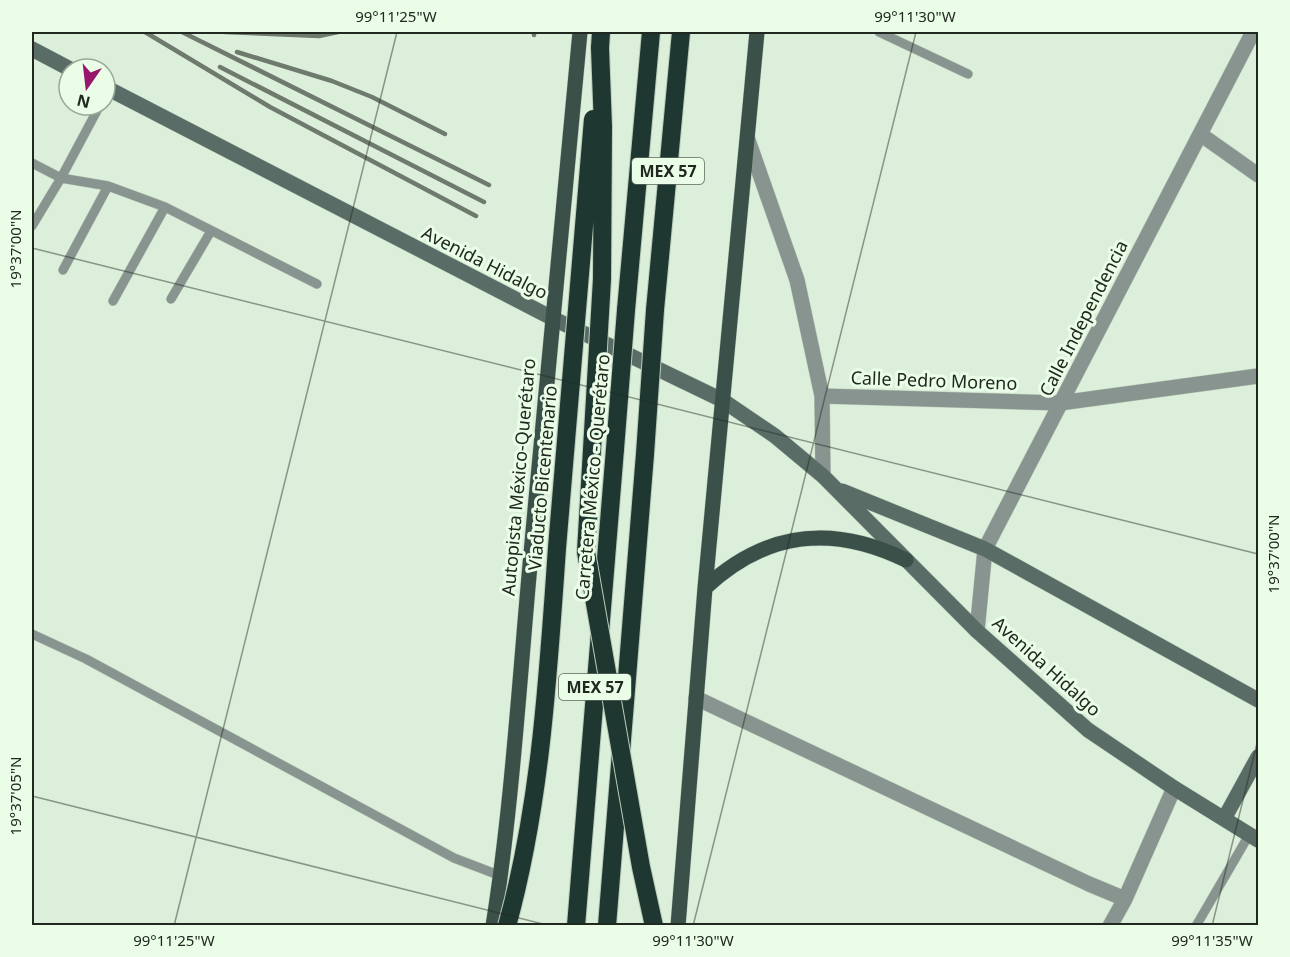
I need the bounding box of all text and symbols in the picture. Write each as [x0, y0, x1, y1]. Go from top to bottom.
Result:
text: 99°11'25"W [355, 6, 437, 26]
text: 99°11'30"W [874, 6, 956, 26]
north arrow [57, 57, 117, 117]
text: N [74, 89, 92, 114]
road number: MEX 57 [632, 158, 704, 184]
text: 19°37'00"N [5, 210, 25, 288]
street label: Avenida Hidalgo [418, 220, 552, 304]
street label: Calle Independencia [1033, 236, 1133, 400]
street label: Carretera México - Querétaro [569, 353, 615, 601]
street label: Autopista México-Querétaro [496, 357, 540, 597]
street label: Calle Pedro Moreno [850, 365, 1018, 395]
street label: Viaducto Bicentenario [522, 385, 562, 571]
text: 19°37'00"N [1263, 515, 1283, 593]
street label: Avenida Hidalgo [988, 611, 1106, 721]
road number: MEX 57 [559, 674, 631, 700]
text: 19°37'05"N [5, 757, 25, 835]
text: 99°11'25"W [133, 930, 215, 950]
text: 99°11'30"W [652, 930, 734, 950]
text: 99°11'35"W [1171, 930, 1253, 950]

